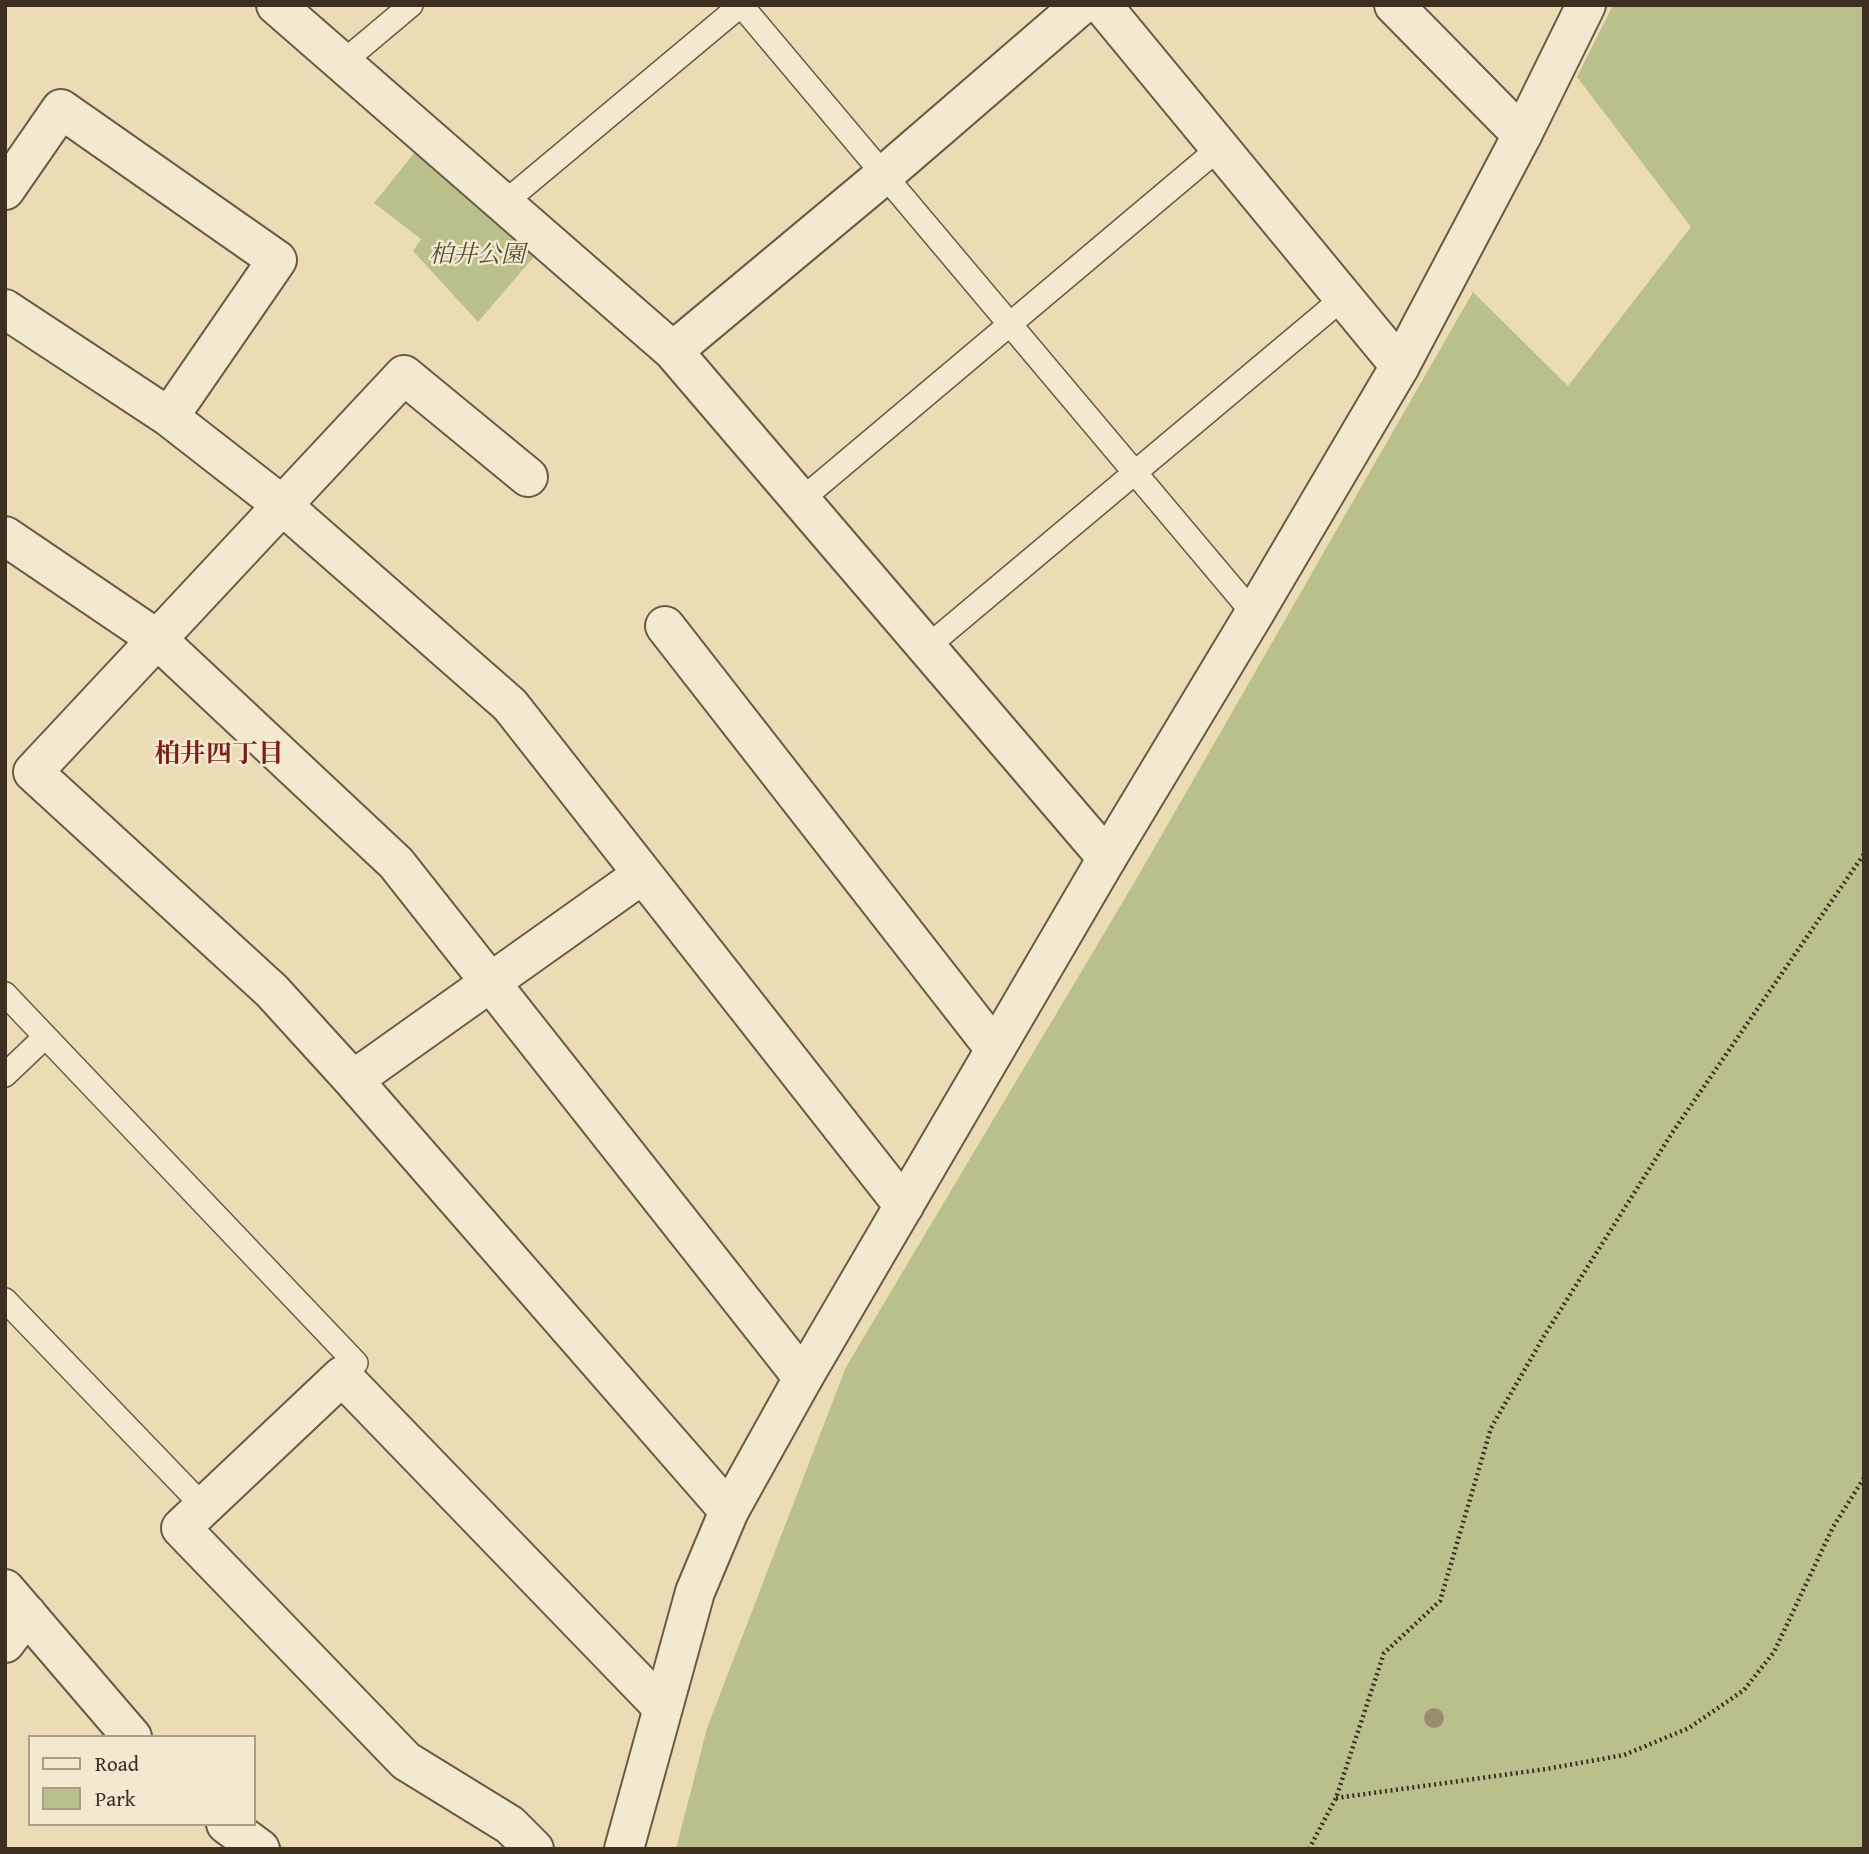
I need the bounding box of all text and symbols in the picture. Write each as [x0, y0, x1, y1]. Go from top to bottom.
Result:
park label: 柏井公園 [429, 242, 525, 270]
district label: 柏井四丁目 [154, 739, 284, 771]
legend [28, 1735, 256, 1826]
text: Road [95, 1748, 139, 1779]
text: Park [95, 1783, 136, 1814]

